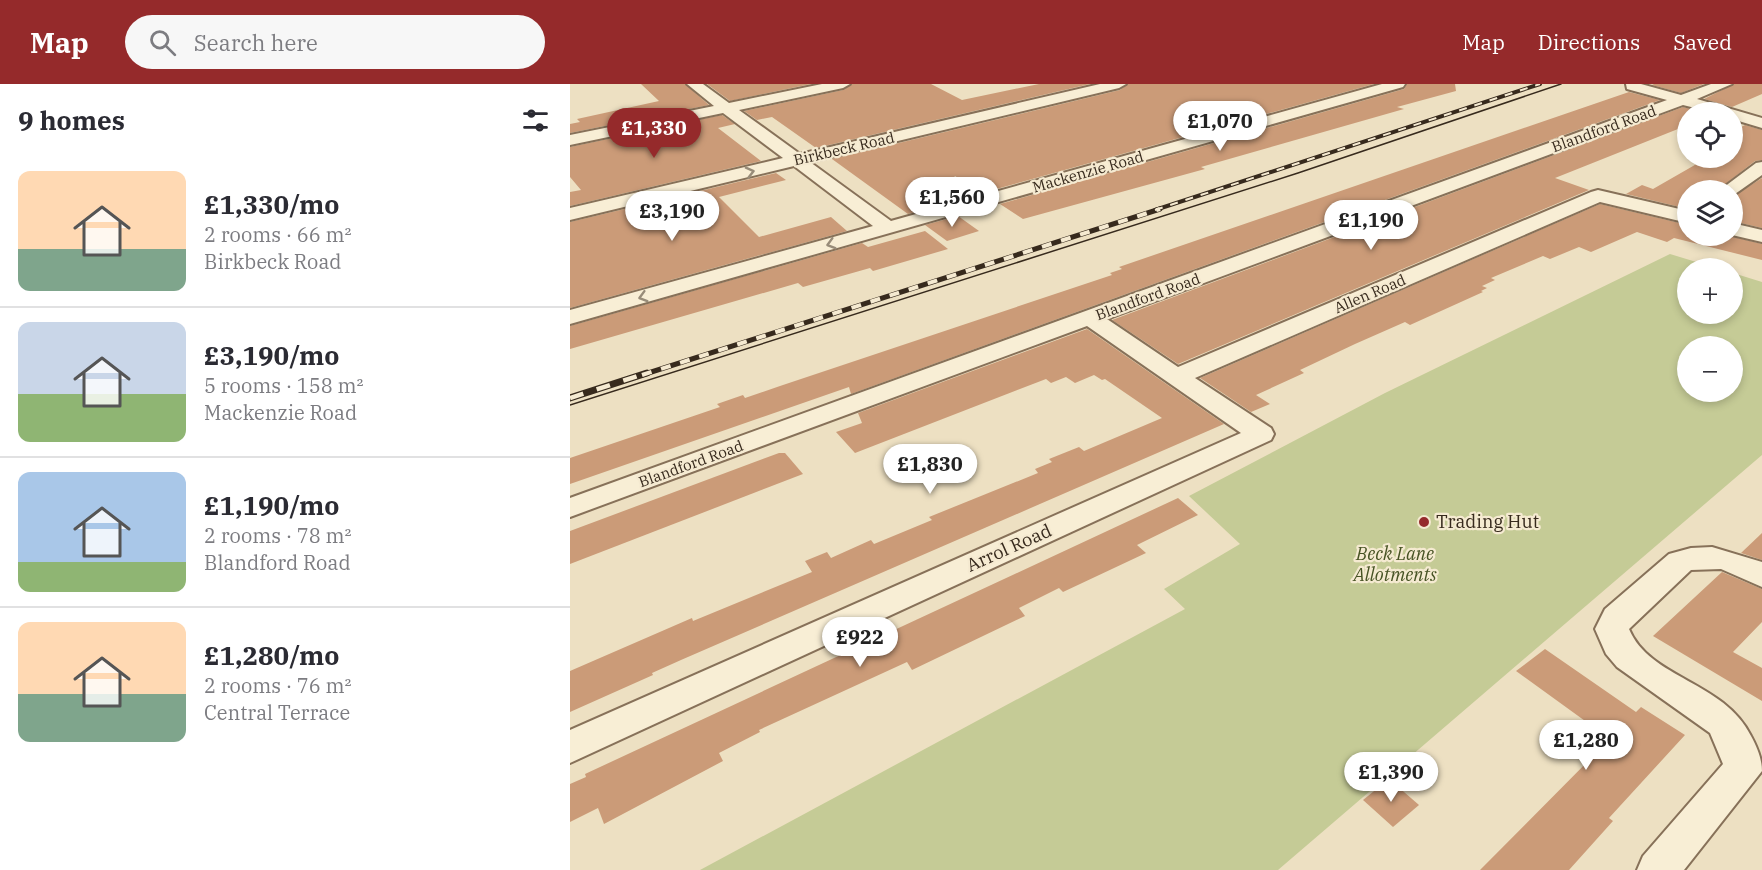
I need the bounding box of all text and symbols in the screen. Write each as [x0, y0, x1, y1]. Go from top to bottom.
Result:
search box [125, 15, 545, 69]
text: Map [30, 24, 89, 61]
icon: search [146, 26, 179, 59]
text: Search here [194, 28, 318, 57]
text: Map [1462, 28, 1505, 56]
text: Directions [1538, 28, 1640, 56]
text: Saved [1673, 28, 1732, 56]
pin: £1,070 [1171, 101, 1269, 152]
street label: Blandford Road [1549, 101, 1659, 156]
map controls [1677, 102, 1743, 402]
button: locate [1677, 102, 1743, 168]
text: 9 homes [18, 103, 125, 137]
icon: filters [519, 104, 552, 137]
text: £1,070 [1187, 107, 1253, 134]
pin: £1,330 [605, 108, 703, 159]
text: £1,330 [621, 114, 687, 141]
street label: Birkbeck Road [792, 128, 896, 169]
street label: Mackenzie Road [1030, 147, 1146, 196]
one-way arrow [744, 166, 754, 179]
pin: £1,560 [903, 177, 1001, 228]
button: layers [1677, 180, 1743, 246]
text: £1,560 [919, 183, 985, 210]
text: £1,330/mo [204, 187, 339, 221]
pin: £3,190 [623, 191, 721, 242]
icon: home [66, 195, 138, 267]
text: £3,190 [639, 197, 705, 224]
pin: £1,190 [1322, 200, 1420, 251]
text: £1,190 [1338, 206, 1404, 233]
text: 2 rooms · 66 m² [204, 221, 351, 248]
one-way arrow [826, 237, 837, 249]
text: Birkbeck Road [204, 248, 341, 275]
button: + [1677, 258, 1743, 324]
street label: Blandford Road [1093, 269, 1203, 324]
street label: Allen Road [1331, 270, 1409, 317]
one-way arrow [639, 290, 649, 302]
button: − [1677, 336, 1743, 402]
text: £3,190/mo [204, 338, 339, 372]
icon: home [66, 346, 138, 418]
text: 5 rooms · 158 m² [204, 372, 363, 399]
text: Mackenzie Road [204, 399, 357, 426]
street label: Blandford Road [636, 436, 746, 491]
pin: £1,830 [881, 444, 979, 495]
text: £1,830 [897, 450, 963, 477]
text: £1,190/mo [204, 488, 339, 522]
icon: home [66, 496, 138, 568]
place label: Trading Hut [1436, 510, 1539, 533]
marker: Trading Hut [1417, 515, 1431, 529]
street label: Arrol Road [963, 519, 1055, 577]
text: 2 rooms · 78 m² [204, 522, 351, 549]
park label: Beck Lane Allotments [1352, 542, 1437, 586]
text: Blandford Road [204, 549, 351, 576]
pin: £922 [824, 617, 896, 668]
text: £922 [836, 623, 884, 650]
text: £1,280/mo [204, 638, 339, 672]
icon: home [66, 646, 138, 718]
text: 2 rooms · 76 m² [204, 672, 351, 699]
text: Central Terrace [204, 699, 350, 726]
pin: £1,280 [1537, 720, 1635, 771]
text: £1,280 [1553, 726, 1619, 753]
pin: £1,390 [1342, 752, 1440, 803]
text: £1,390 [1358, 758, 1424, 785]

